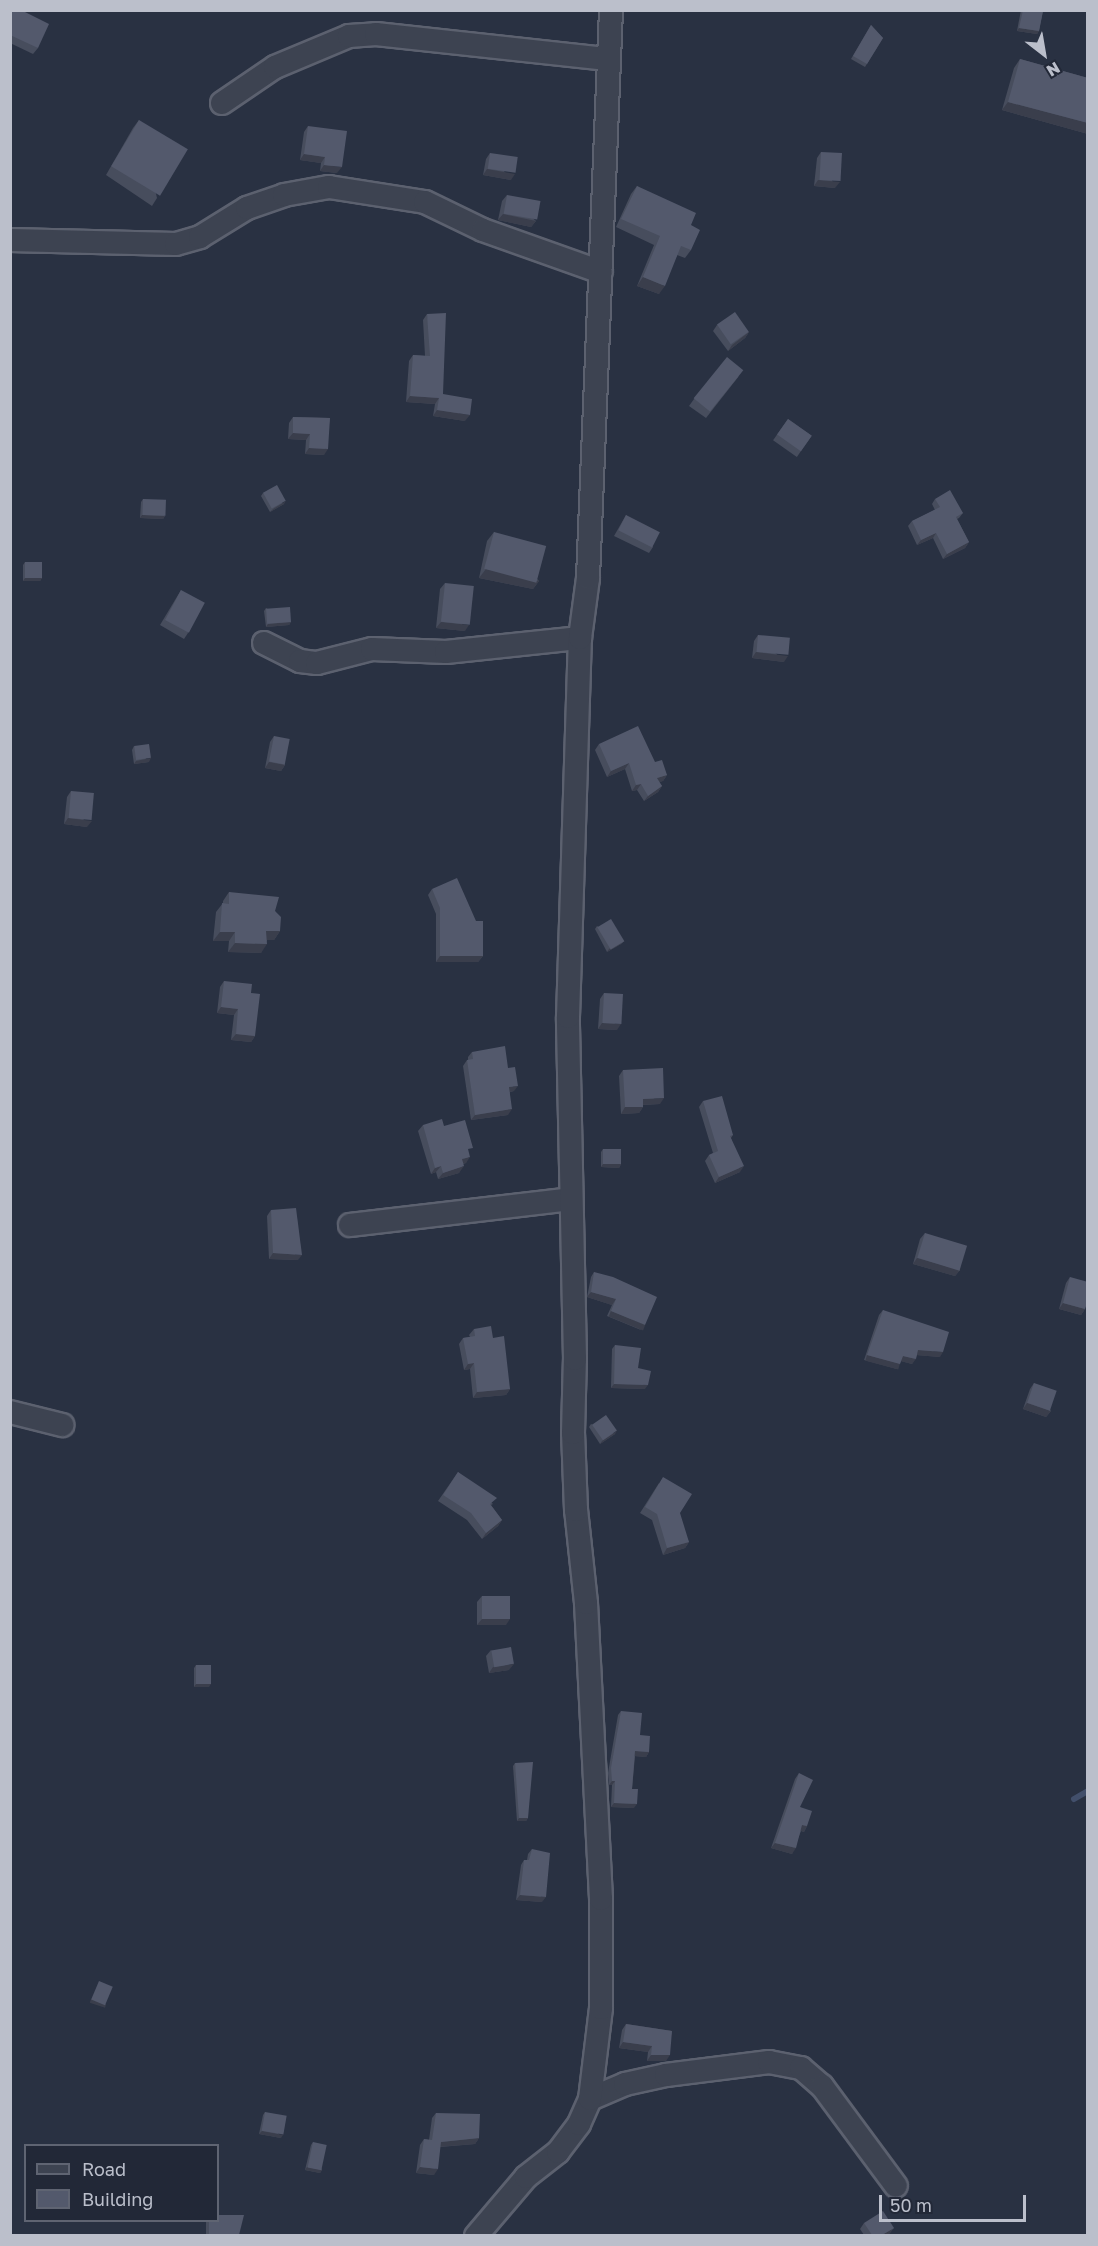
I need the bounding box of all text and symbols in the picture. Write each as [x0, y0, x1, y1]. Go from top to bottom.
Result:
north arrow [1014, 24, 1074, 84]
text: N [1043, 58, 1064, 81]
legend [24, 2144, 219, 2222]
text: Road [82, 2158, 126, 2180]
scale bar [882, 2183, 1029, 2221]
text: Building [82, 2188, 153, 2210]
text: 50 m [890, 2194, 932, 2216]

